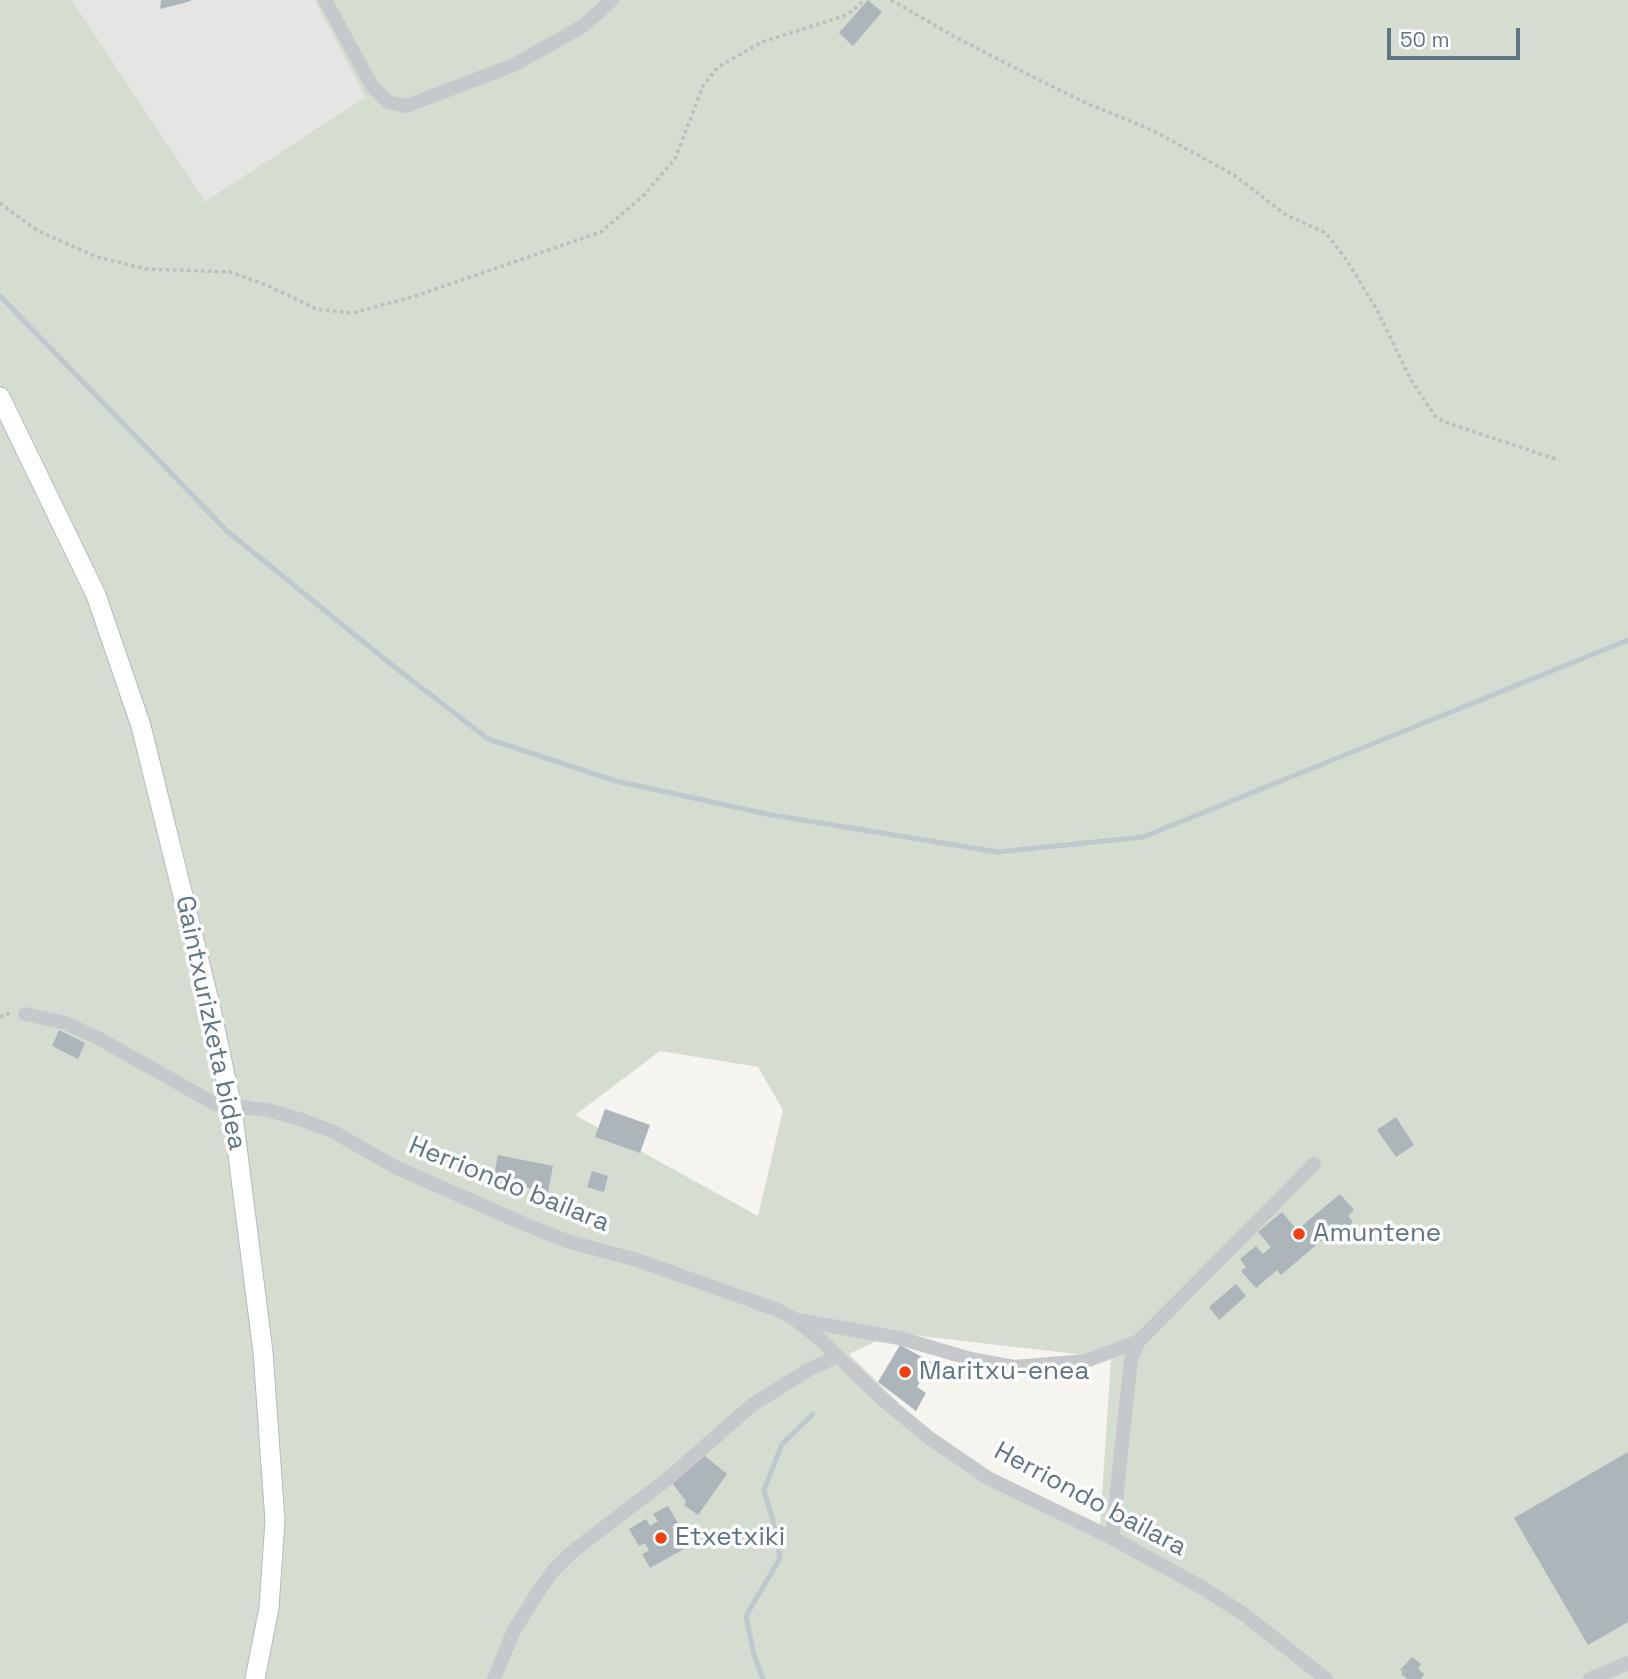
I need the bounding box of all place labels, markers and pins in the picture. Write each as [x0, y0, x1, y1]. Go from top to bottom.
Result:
place label: Amuntene [1313, 1218, 1441, 1250]
marker: Amuntene [1291, 1226, 1307, 1242]
place label: Maritxu-enea [919, 1356, 1089, 1388]
marker: Maritxu-enea [897, 1364, 913, 1380]
place label: Etxetxiki [675, 1522, 785, 1554]
marker: Etxetxiki [653, 1530, 669, 1546]

